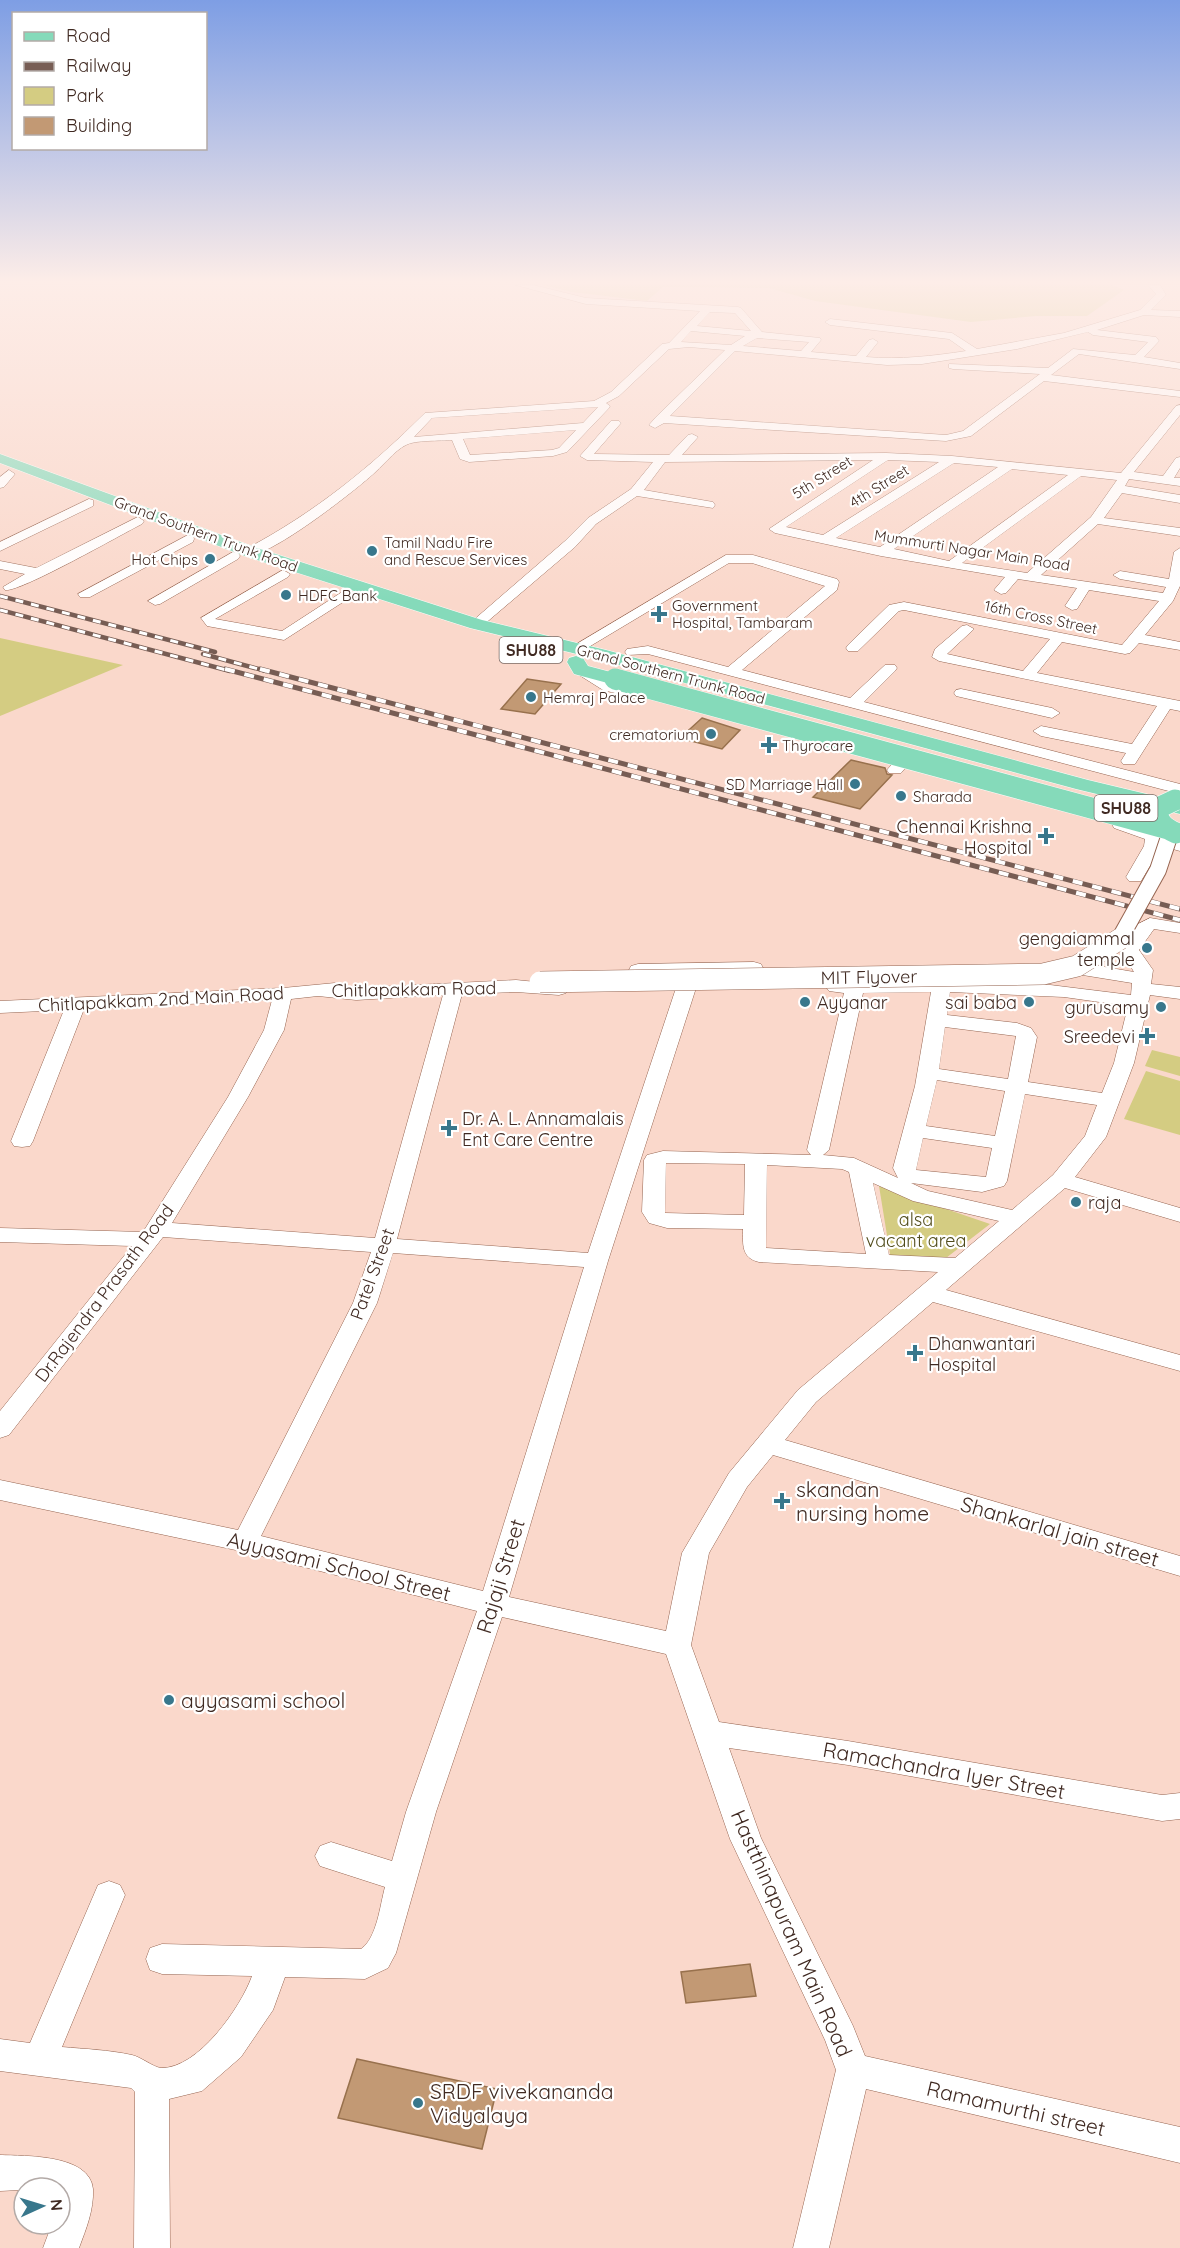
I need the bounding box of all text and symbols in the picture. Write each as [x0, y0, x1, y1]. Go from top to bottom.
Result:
legend [12, 12, 207, 150]
text: Road [66, 24, 111, 47]
text: Railway [66, 54, 132, 77]
text: Park [66, 84, 104, 107]
text: Building [66, 114, 132, 137]
street label: 5th Street [789, 451, 855, 503]
street label: 4th Street [846, 460, 912, 512]
street label: Grand Southern Trunk Road [112, 492, 300, 576]
street label: Mummurti Nagar Main Road [873, 525, 1071, 575]
place label: Tamil Nadu Fire and Rescue Services [384, 533, 527, 569]
marker: Tamil Nadu Fire and Rescue Services [365, 544, 379, 558]
place label: Hot Chips [131, 550, 198, 569]
marker: Hot Chips [203, 552, 217, 566]
place label: HDFC Bank [298, 586, 377, 605]
marker: HDFC Bank [279, 588, 293, 602]
place label: Government Hospital, Tambaram [672, 596, 813, 632]
street label: 16th Cross Street [983, 596, 1099, 638]
marker: Government Hospital, Tambaram [650, 605, 668, 623]
road number: SHU88 [500, 637, 562, 663]
street label: Grand Southern Trunk Road [575, 640, 767, 708]
place label: Hemraj Palace [543, 688, 646, 707]
marker: Hemraj Palace [524, 690, 538, 704]
place label: crematorium [609, 725, 699, 744]
marker: crematorium [704, 727, 718, 741]
marker: Thyrocare [760, 736, 778, 754]
place label: Thyrocare [782, 736, 853, 755]
place label: SD Marriage Hall [726, 775, 843, 794]
marker: SD Marriage Hall [848, 777, 862, 791]
place label: Sharada [913, 787, 972, 806]
marker: Sharada [894, 789, 908, 803]
road number: SHU88 [1094, 795, 1158, 821]
place label: Chennai Krishna Hospital [897, 815, 1032, 859]
marker: Chennai Krishna Hospital [1037, 827, 1055, 845]
place label: gengaiammal temple [1019, 927, 1135, 971]
marker: gengaiammal temple [1140, 941, 1154, 955]
street label: MIT Flyover [820, 965, 918, 989]
street label: Chitlapakkam Road [331, 976, 497, 1002]
street label: Chitlapakkam 2nd Main Road [38, 981, 284, 1017]
place label: Ayyanar [817, 991, 888, 1014]
place label: sai baba [945, 991, 1017, 1014]
marker: Ayyanar [798, 995, 812, 1009]
marker: sai baba [1022, 995, 1036, 1009]
place label: gurusamy [1064, 996, 1149, 1019]
marker: gurusamy [1154, 1000, 1168, 1014]
place label: Sreedevi [1064, 1025, 1135, 1048]
marker: Sreedevi [1140, 1029, 1154, 1043]
place label: Dr. A. L. Annamalais Ent Care Centre [462, 1107, 624, 1151]
marker: Dr. A. L. Annamalais Ent Care Centre [440, 1119, 458, 1137]
place label: raja [1088, 1191, 1121, 1214]
marker: raja [1069, 1195, 1083, 1209]
street label: Dr.Rajendra Prasath Road [30, 1199, 178, 1387]
park label: alsa vacant area [866, 1208, 966, 1252]
street label: Patel Street [345, 1225, 399, 1323]
place label: Dhanwantari Hospital [928, 1332, 1035, 1376]
marker: Dhanwantari Hospital [906, 1344, 924, 1362]
place label: skandan nursing home [796, 1476, 929, 1526]
street label: Shankarlal jain street [958, 1490, 1162, 1572]
marker: skandan nursing home [773, 1492, 791, 1510]
street label: Rajaji Street [470, 1516, 530, 1636]
street label: Ayyasami School Street [224, 1526, 454, 1606]
place label: ayyasami school [181, 1687, 345, 1713]
marker: ayyasami school [162, 1693, 176, 1707]
street label: Ramachandra Iyer Street [821, 1736, 1067, 1804]
street label: Hastthinapuram Main Road [726, 1805, 858, 2061]
street label: Ramamurthi street [924, 2075, 1108, 2141]
place label: SRDF vivekananda Vidyalaya [430, 2078, 613, 2128]
marker: SRDF vivekananda Vidyalaya [411, 2096, 425, 2110]
north arrow [12, 2176, 72, 2236]
text: N [47, 2198, 67, 2212]

